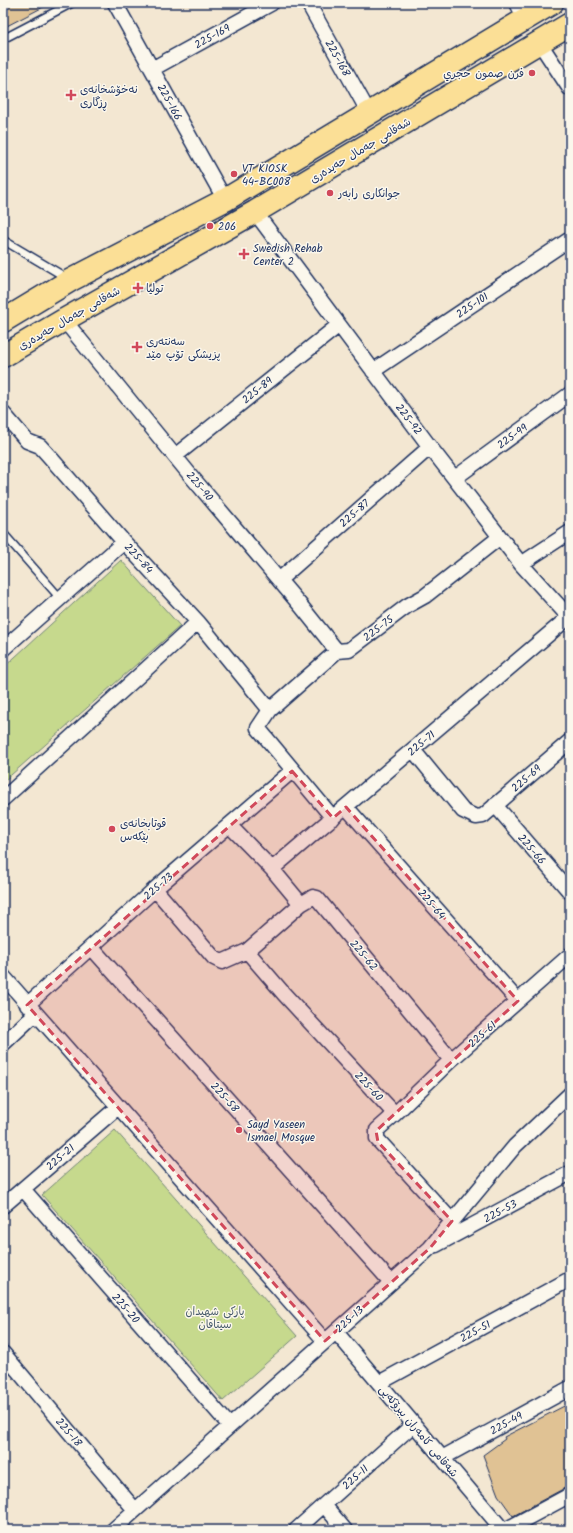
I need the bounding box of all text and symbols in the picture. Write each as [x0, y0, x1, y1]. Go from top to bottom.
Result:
street label: 225-169 [191, 19, 234, 54]
street label: 225-168 [320, 37, 355, 81]
place label: فرن صمون حجري [443, 65, 524, 83]
marker: فرن صمون حجري [527, 68, 537, 78]
place label: نەخۆشخانەی ڕزگاری [80, 81, 138, 112]
street label: 225-166 [152, 81, 187, 124]
marker: نەخۆشخانەی ڕزگاری [65, 89, 77, 101]
street label: شەقامی جەمال حەیدەری [306, 113, 415, 188]
place label: VT KIOSK 44-BC008 [242, 160, 291, 191]
marker: VT KIOSK 44-BC008 [229, 169, 239, 179]
place label: جوانکاری رابەر [337, 185, 400, 203]
marker: جوانکاری رابەر [325, 188, 335, 198]
place label: 206 [218, 218, 236, 236]
marker: 206 [205, 221, 215, 231]
place label: Swedish Rehab Center 2 [253, 240, 323, 271]
marker: Swedish Rehab Center 2 [238, 248, 250, 260]
place label: تولیا [146, 280, 164, 298]
street label: شەقامی جەمال حەیدەری [15, 282, 124, 355]
marker: تولیا [133, 283, 143, 293]
street label: 225-101 [453, 288, 493, 323]
place label: سەنتەری پزیشکی تۆپ مێد [146, 333, 220, 364]
marker: سەنتەری پزیشکی تۆپ مێد [131, 341, 143, 353]
street label: 225-89 [238, 372, 278, 409]
street label: 225-92 [390, 400, 426, 439]
street label: 225-99 [493, 419, 532, 454]
street label: 225-90 [181, 468, 218, 506]
street label: 225-87 [335, 495, 375, 532]
street label: 225-84 [119, 539, 157, 578]
street label: 225-75 [359, 611, 399, 646]
street label: 225-71 [403, 727, 440, 761]
street label: 225-69 [507, 760, 546, 797]
place label: قوتابخانەی بێكه‌س [120, 815, 166, 846]
marker: قوتابخانەی بێكه‌س [107, 824, 117, 834]
street label: 225-66 [513, 830, 550, 869]
street label: 225-73 [140, 868, 178, 905]
street label: 225-64 [413, 885, 450, 924]
street label: 225-62 [345, 936, 382, 975]
street label: 225-61 [464, 1017, 501, 1053]
street label: 225-60 [350, 1068, 387, 1106]
street label: 225-58 [205, 1078, 243, 1117]
place label: Sayd Yaseen Ismael Mosque [247, 1116, 315, 1147]
marker: Sayd Yaseen Ismael Mosque [234, 1125, 244, 1135]
street label: 225-21 [42, 1140, 79, 1176]
street label: 225-53 [480, 1196, 521, 1228]
street label: 225-20 [107, 1289, 144, 1328]
street label: 225-13 [331, 1302, 368, 1338]
park label: پارکی شهیدان سیتاقان [185, 1303, 245, 1334]
street label: 225-51 [457, 1316, 494, 1348]
street label: شه‌قامی كامەران بیرۆكەیی [374, 1382, 462, 1482]
street label: 225-49 [487, 1407, 527, 1440]
street label: 225-18 [50, 1414, 86, 1452]
street label: 225-11 [338, 1461, 373, 1495]

